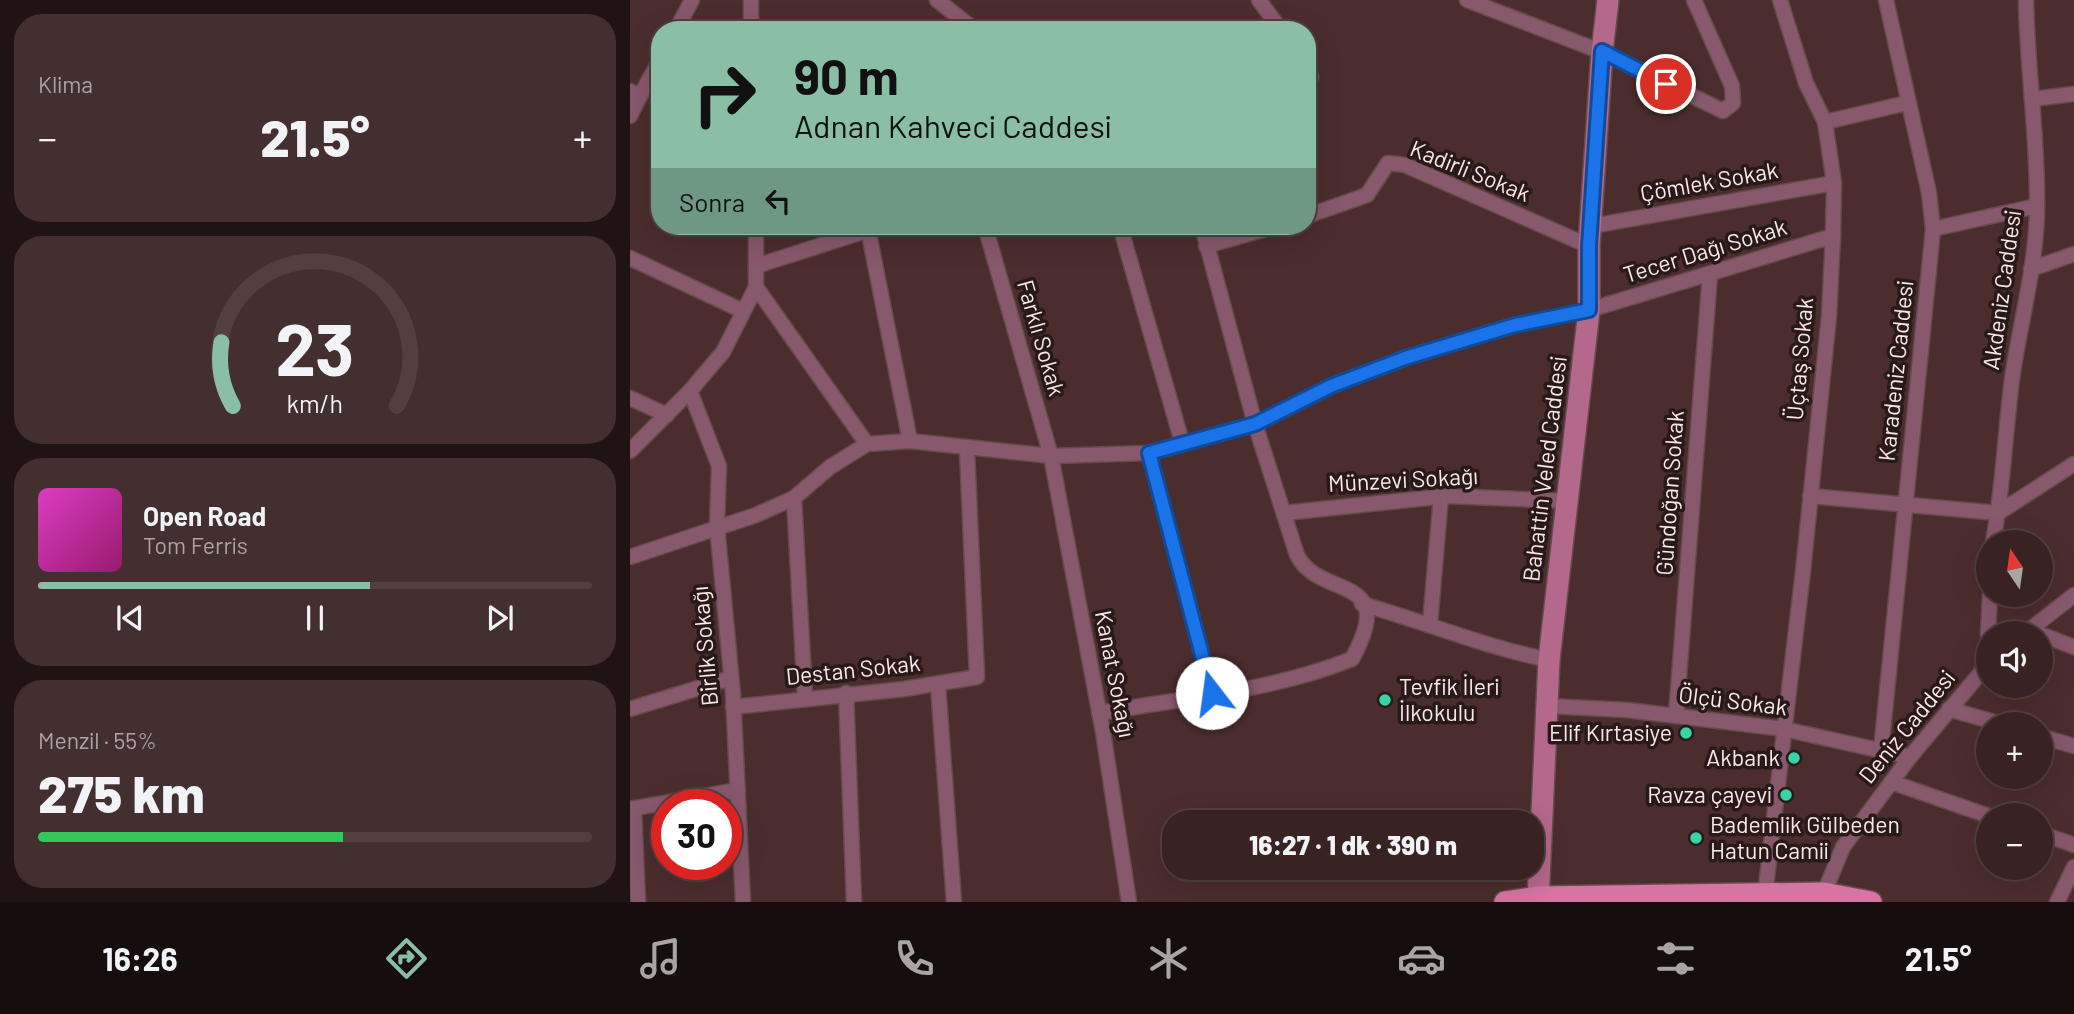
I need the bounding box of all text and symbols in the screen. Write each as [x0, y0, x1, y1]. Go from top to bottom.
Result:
text: 90 m [794, 46, 899, 105]
icon: right [679, 49, 770, 140]
pin [1636, 54, 1696, 114]
icon: arrive [1647, 65, 1685, 103]
text: Klima [38, 70, 93, 98]
text: 21.5° [260, 105, 370, 167]
text: Adnan Kahveci Caddesi [794, 106, 1112, 144]
text: − [38, 114, 57, 160]
text: + [573, 114, 592, 160]
street label: Kadirli Sokak [1406, 133, 1534, 207]
street label: Çömlek Sokak [1638, 155, 1780, 207]
icon: left [759, 182, 797, 220]
text: Sonra [679, 186, 745, 217]
street label: Akdeniz Caddesi [1976, 208, 2026, 371]
street label: Tecer Dağı Sokak [1620, 212, 1790, 288]
street label: Farklı Sokak [1012, 277, 1072, 399]
street label: Karadeniz Caddesi [1872, 279, 1918, 463]
street label: Üçtaş Sokak [1780, 296, 1818, 422]
text: 23 [275, 303, 355, 391]
street label: Bahattin Veled Caddesi [1516, 355, 1572, 583]
text: km/h [287, 388, 343, 418]
street label: Gündoğan Sokak [1649, 409, 1689, 576]
street label: Münzevi Sokağı [1327, 461, 1479, 497]
text: Open Road [143, 500, 266, 531]
north arrow [1976, 530, 2053, 607]
map controls [1976, 530, 2053, 880]
text: Tom Ferris [143, 531, 248, 559]
street label: Birlik Sokağı [685, 585, 723, 707]
icon: previous [111, 599, 149, 637]
icon: pause [296, 599, 334, 637]
icon: next [481, 599, 519, 637]
street label: Kanat Sokağı [1090, 608, 1142, 740]
button: sound [1976, 621, 2053, 698]
street label: Destan Sokak [784, 648, 921, 690]
position arrow [1175, 656, 1249, 730]
street label: Deniz Caddesi [1852, 664, 1960, 789]
place label: Tevfik İleri İlkokulu [1399, 672, 1499, 726]
street label: Ölçü Sokak [1677, 679, 1789, 721]
marker: Tevfik İleri İlkokulu [1377, 692, 1393, 708]
button: + [1976, 712, 2053, 789]
place label: Elif Kırtasiye [1549, 718, 1672, 746]
marker: Elif Kırtasiye [1678, 725, 1694, 741]
text: Menzil · 55% [38, 726, 157, 754]
place label: Akbank [1706, 743, 1780, 771]
marker: Akbank [1786, 750, 1802, 766]
text: 275 km [38, 761, 205, 823]
place label: Ravza çayevi [1647, 780, 1772, 808]
marker: Ravza çayevi [1778, 787, 1794, 803]
speed limit sign: 30 [651, 789, 742, 880]
button: − [1976, 803, 2053, 880]
place label: Bademlik Gülbeden Hatun Camii [1710, 810, 1900, 864]
text: 16:27 · 1 dk · 390 m [1249, 829, 1457, 860]
marker: Bademlik Gülbeden Hatun Camii [1688, 830, 1704, 846]
icon: directions [382, 934, 431, 983]
icon: music [636, 934, 685, 983]
icon: phone [890, 934, 939, 983]
icon: climate [1144, 934, 1193, 983]
icon: car [1397, 934, 1446, 983]
icon: filters [1651, 934, 1700, 983]
text: 16:26 [102, 939, 178, 977]
text: 21.5° [1905, 939, 1972, 977]

